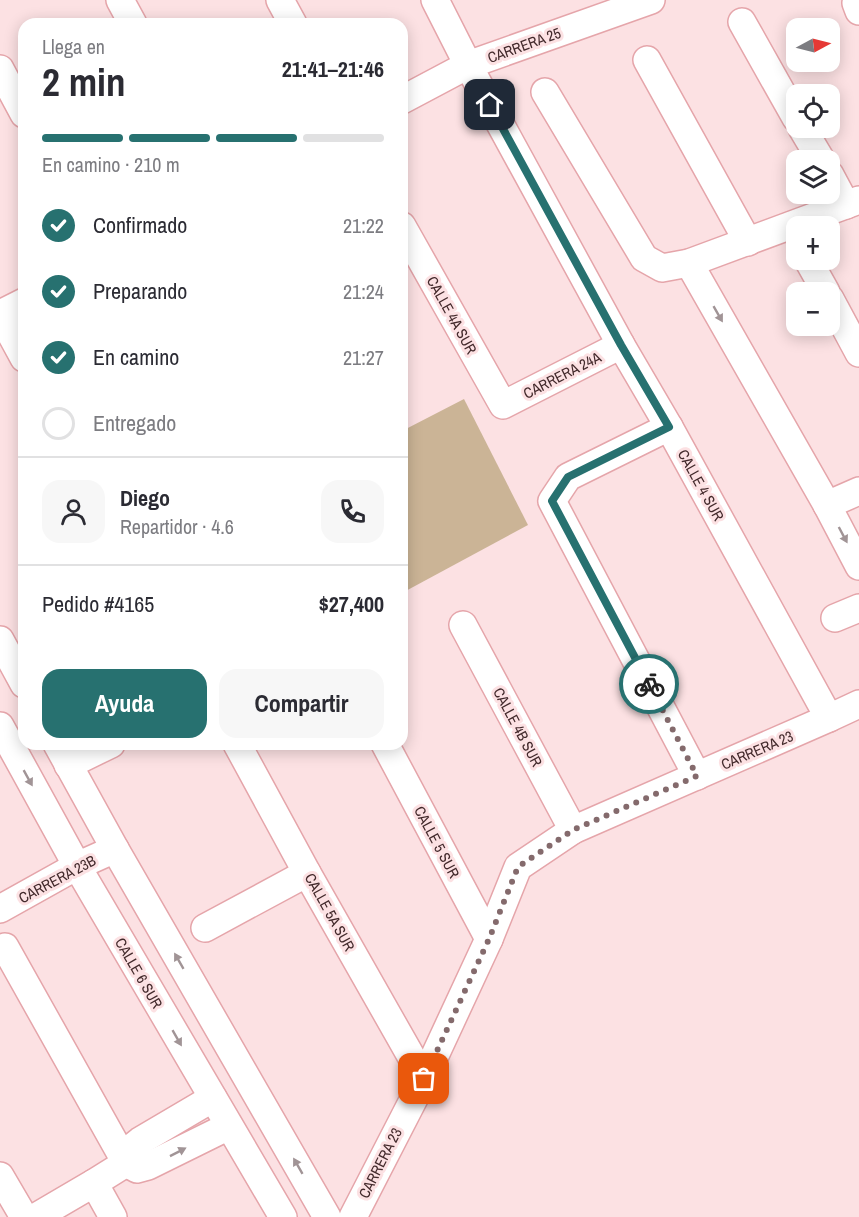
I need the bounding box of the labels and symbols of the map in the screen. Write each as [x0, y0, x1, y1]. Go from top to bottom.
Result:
north arrow [786, 18, 840, 72]
street label: CARRERA 25 [484, 22, 564, 68]
pin [464, 79, 515, 130]
street label: CALLE 4A SUR [422, 272, 482, 358]
one-way arrow [713, 306, 723, 323]
street label: CARRERA 24A [519, 346, 605, 404]
street label: CALLE 4 SUR [673, 446, 729, 525]
one-way arrow [838, 527, 848, 544]
courier [619, 654, 679, 714]
street label: CALLE 4B SUR [488, 684, 548, 770]
street label: CARRERA 23 [718, 725, 796, 775]
one-way arrow [23, 769, 33, 786]
street label: CALLE 5 SUR [409, 802, 465, 882]
street label: CARRERA 23B [15, 850, 99, 908]
street label: CALLE 5A SUR [300, 869, 360, 955]
street label: CALLE 6 SUR [110, 934, 168, 1012]
one-way arrow [174, 953, 185, 969]
one-way arrow [172, 1030, 183, 1046]
pin [398, 1053, 449, 1104]
street label: CARRERA 23 [353, 1124, 407, 1202]
one-way arrow [169, 1147, 187, 1157]
one-way arrow [293, 1157, 303, 1174]

